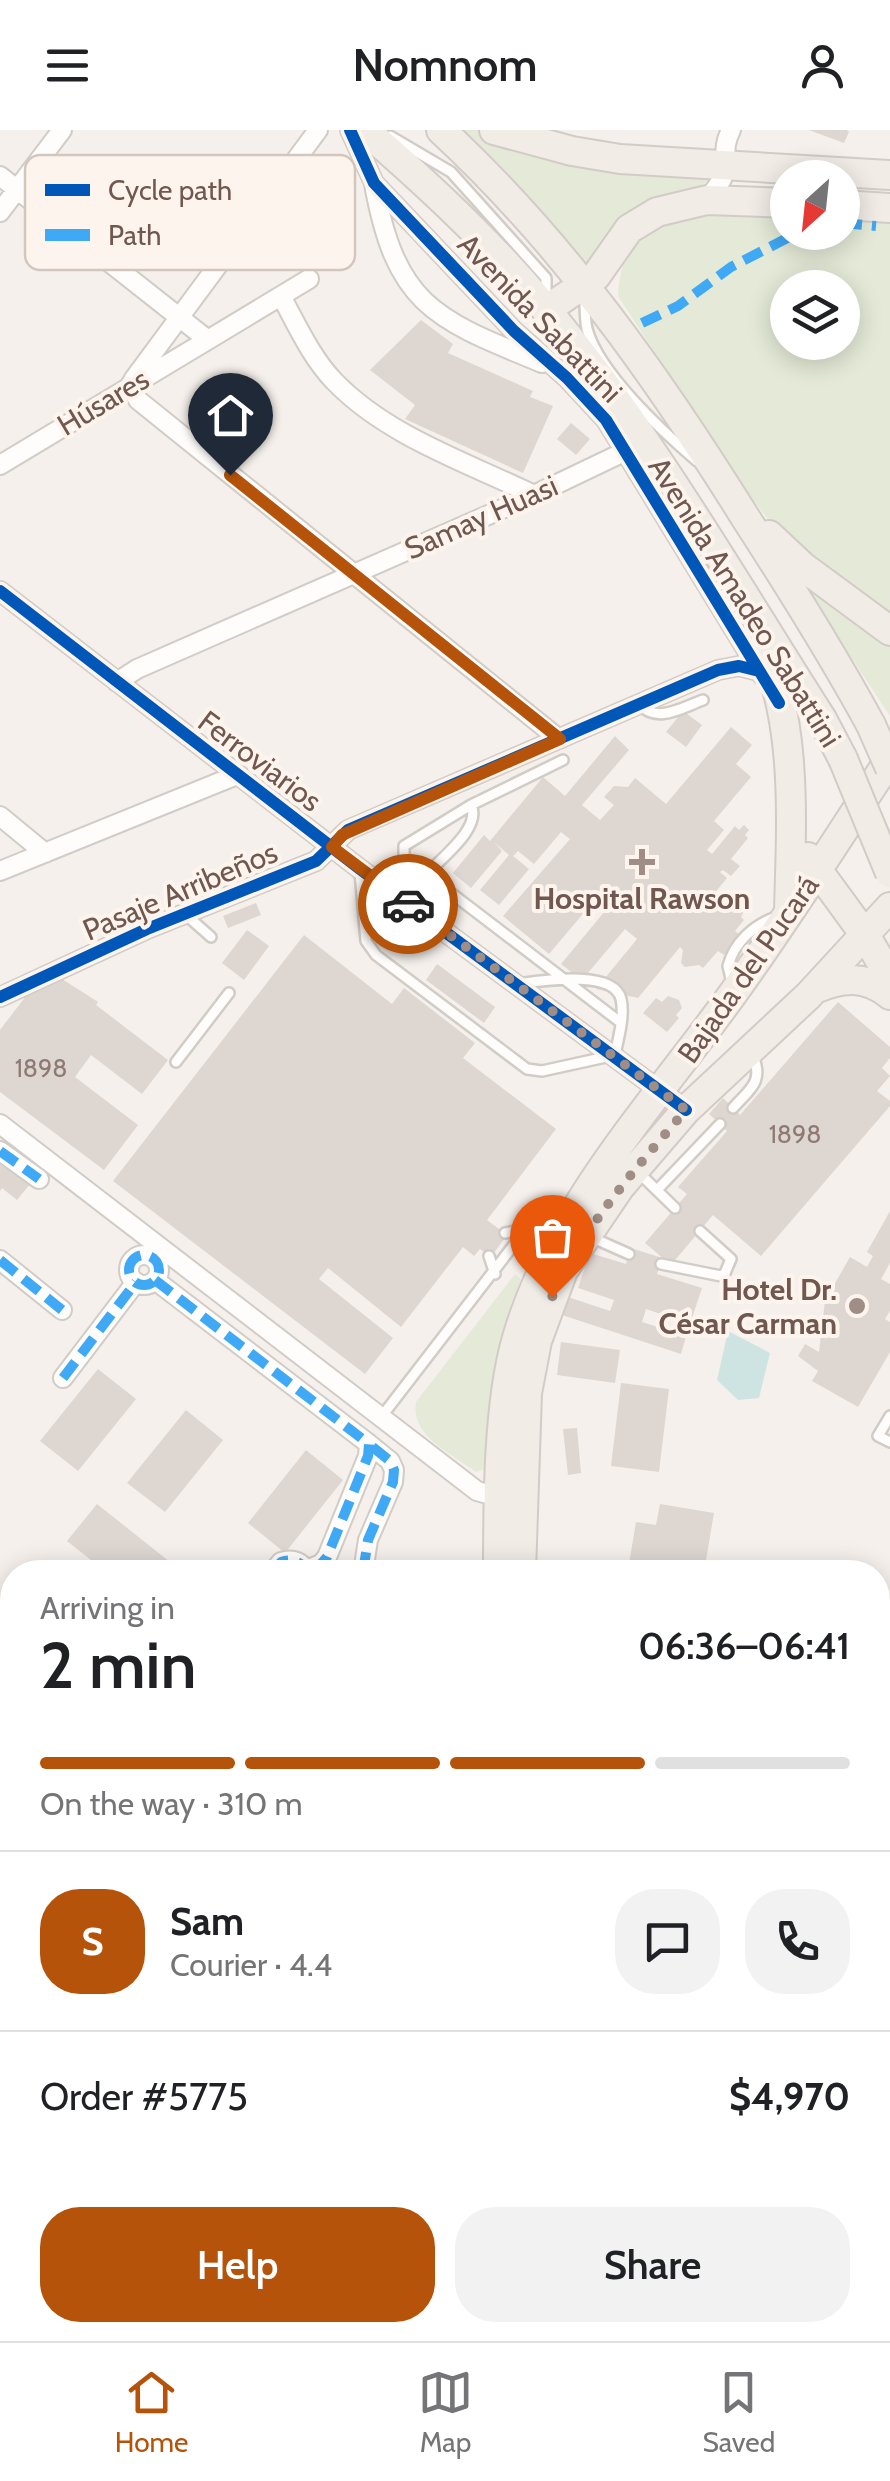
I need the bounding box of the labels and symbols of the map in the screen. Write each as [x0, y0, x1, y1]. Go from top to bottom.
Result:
legend [25, 155, 355, 270]
north arrow [770, 160, 860, 250]
text: Cycle path [108, 173, 232, 207]
text: Path [108, 218, 161, 252]
street label: Avenida Sabattini [450, 226, 630, 410]
street label: Húsares [50, 360, 156, 444]
pin [188, 373, 273, 476]
street label: Avenida Amadeo Sabattini [641, 450, 849, 754]
street label: Samay Huasi [399, 467, 563, 567]
street label: Ferroviarios [191, 703, 329, 819]
street label: Pasaje Arribeños [77, 833, 283, 949]
marker: Hospital Rawson [629, 849, 655, 875]
courier [358, 854, 458, 954]
street label: Bajada del Pucará [669, 867, 827, 1070]
place label: Hospital Rawson [534, 880, 750, 917]
house number: 1898 [15, 1053, 67, 1083]
house number: 1898 [769, 1119, 821, 1149]
pin [510, 1195, 595, 1298]
place label: Hotel Dr. César Carman [659, 1271, 837, 1342]
marker: Hotel Dr. César Carman [846, 1295, 868, 1317]

